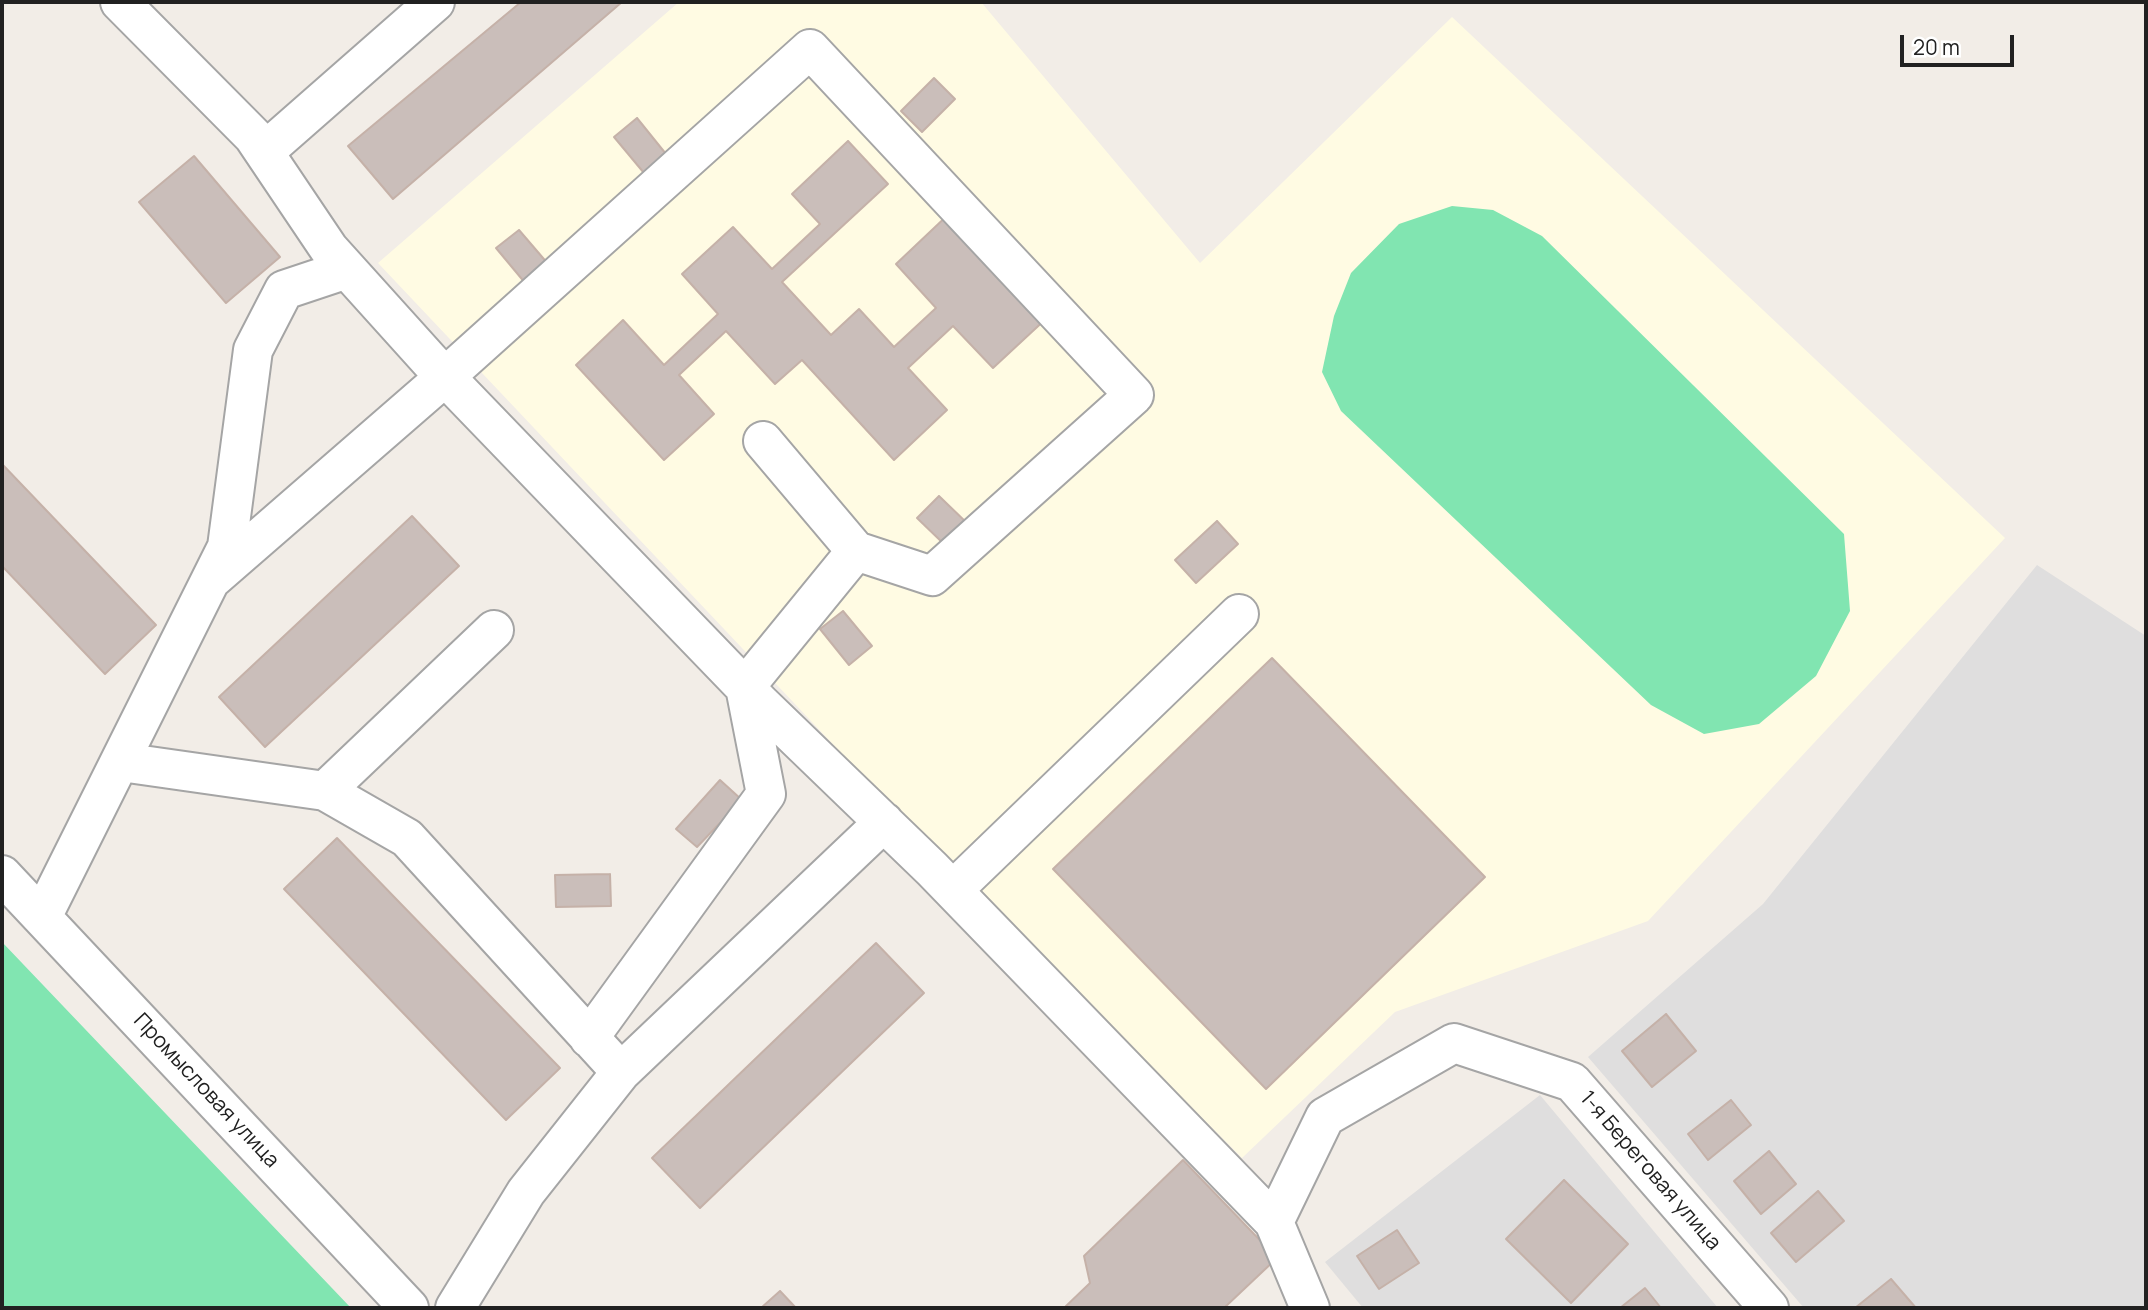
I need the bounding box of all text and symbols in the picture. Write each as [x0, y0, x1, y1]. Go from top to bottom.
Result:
scale bar [1903, 21, 2017, 65]
text: 20 m [1913, 33, 1960, 61]
street label: Промысловая улица [128, 1009, 284, 1173]
street label: 1-я Береговая улица [1574, 1086, 1726, 1256]

